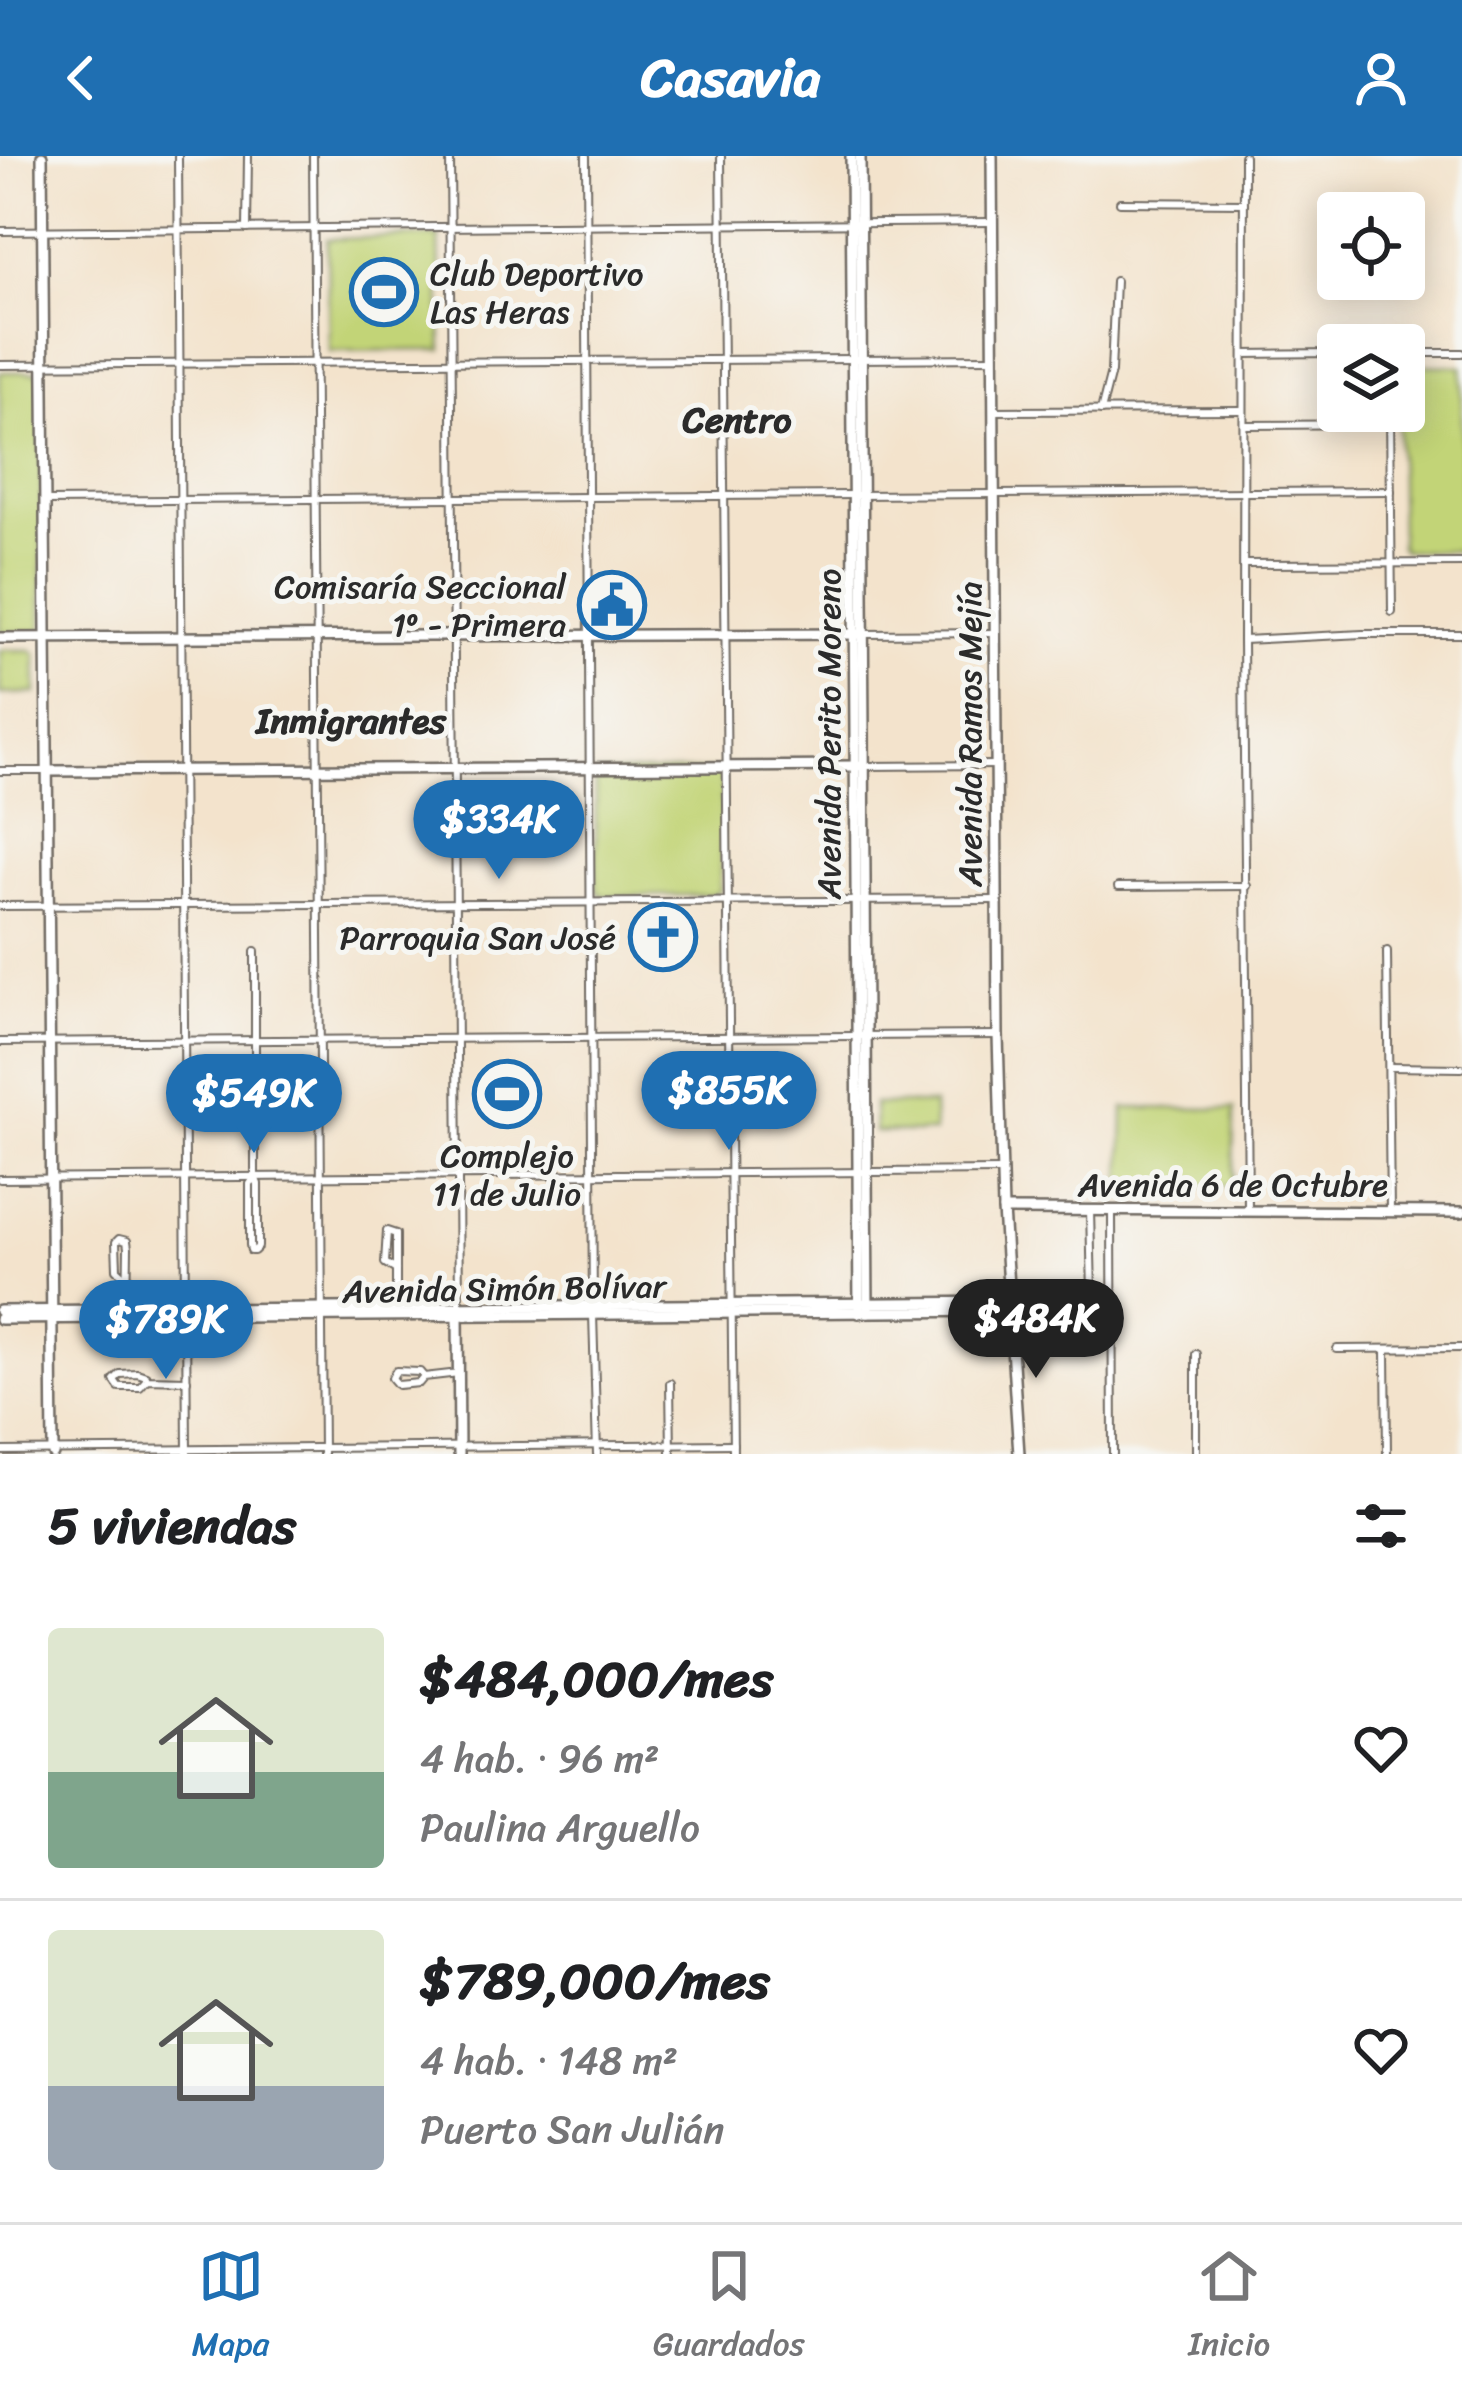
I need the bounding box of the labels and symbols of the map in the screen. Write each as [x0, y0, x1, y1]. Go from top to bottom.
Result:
place label: Club Deportivo Las Heras [430, 245, 644, 341]
sports icon: Club Deportivo Las Heras [349, 257, 419, 327]
district label: Centro [681, 388, 792, 452]
place label: Comisaría Seccional 1º - Primera [274, 558, 567, 654]
street label: Avenida Perito Moreno [800, 569, 858, 900]
public building icon: Comisaría Seccional 1º - Primera [577, 570, 647, 640]
street label: Avenida Ramos Mejía [941, 581, 999, 888]
district label: Inmigrantes [254, 689, 447, 753]
pin: $334K [415, 780, 583, 882]
church icon: Parroquia San José [628, 902, 698, 972]
place label: Parroquia San José [340, 909, 616, 967]
pin: $855K [645, 1051, 813, 1153]
pin: $549K [170, 1054, 338, 1156]
sports icon: Complejo 11 de Julio [472, 1059, 542, 1129]
place label: Complejo 11 de Julio [433, 1127, 581, 1223]
street label: Avenida 6 de Octubre [1077, 1156, 1388, 1214]
street label: Avenida Simón Bolívar [341, 1257, 669, 1321]
pin: $484K [952, 1279, 1120, 1381]
pin: $789K [82, 1280, 250, 1382]

